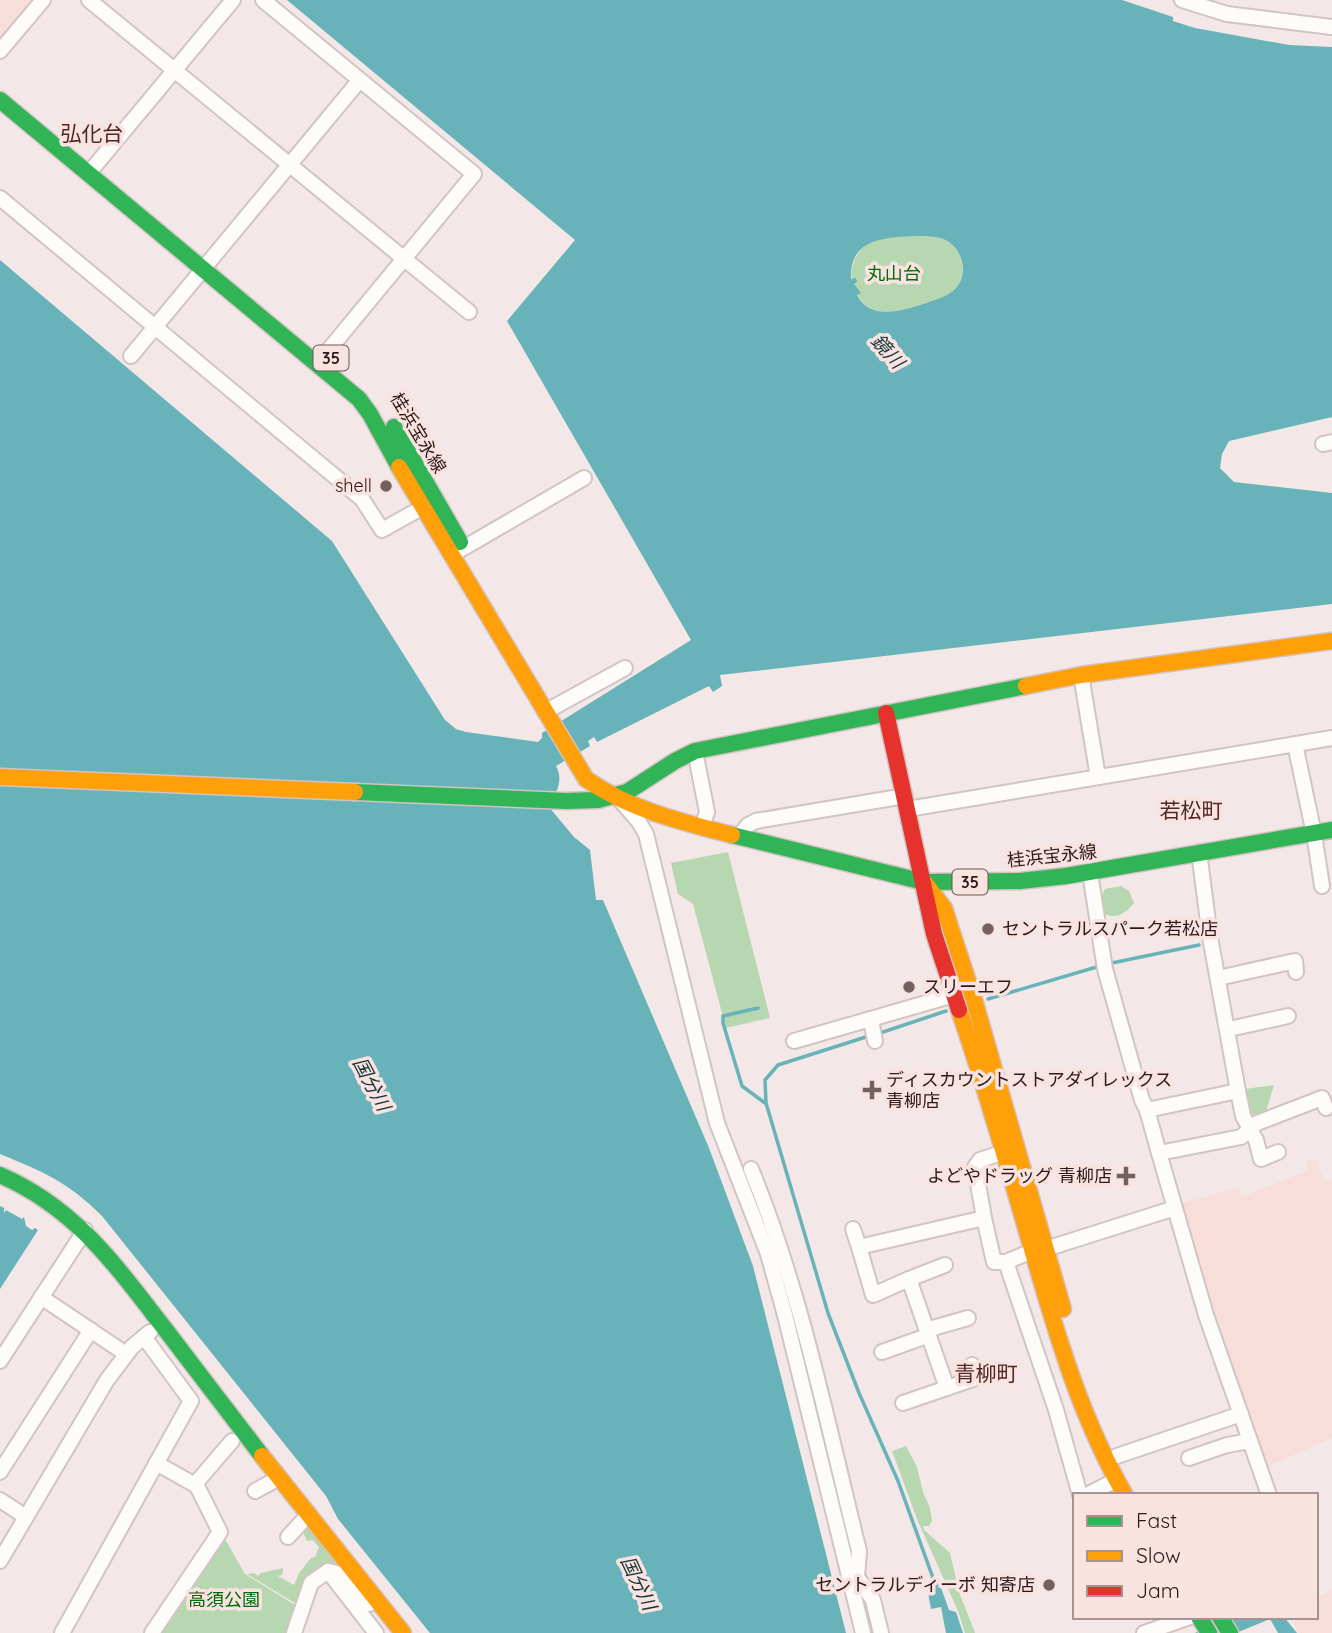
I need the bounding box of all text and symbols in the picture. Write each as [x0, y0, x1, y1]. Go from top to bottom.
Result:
district label: 弘化台 [61, 120, 124, 146]
park label: 丸山台 [867, 262, 921, 285]
water label: 鏡川 [866, 329, 911, 375]
road number: 35 [314, 346, 348, 370]
street label: 桂浜宝永線 [385, 388, 451, 477]
place label: shell [335, 474, 372, 497]
marker: shell [378, 478, 394, 494]
district label: 若松町 [1160, 797, 1223, 823]
street label: 桂浜宝永線 [1006, 839, 1098, 872]
road number: 35 [953, 870, 988, 894]
place label: セントラルスパーク若松店 [1002, 917, 1218, 940]
marker: セントラルスパーク若松店 [980, 921, 996, 937]
place label: スリーエフ [923, 975, 1013, 998]
marker: スリーエフ [901, 979, 917, 995]
water label: 国分川 [348, 1053, 397, 1117]
place label: ディスカウントストアダイレックス 青柳店 [886, 1068, 1172, 1112]
marker: ディスカウントストアダイレックス 青柳店 [864, 1082, 880, 1098]
place label: よどやドラッグ 青柳店 [927, 1164, 1112, 1187]
marker: よどやドラッグ 青柳店 [1118, 1168, 1134, 1184]
district label: 青柳町 [955, 1360, 1018, 1386]
legend [1073, 1493, 1318, 1619]
text: Fast [1136, 1507, 1177, 1533]
text: Slow [1136, 1542, 1181, 1568]
water label: 国分川 [616, 1552, 663, 1616]
place label: セントラルディーボ 知寄店 [815, 1573, 1035, 1596]
marker: セントラルディーボ 知寄店 [1041, 1577, 1057, 1593]
text: Jam [1136, 1577, 1180, 1603]
park label: 高須公園 [188, 1588, 260, 1611]

